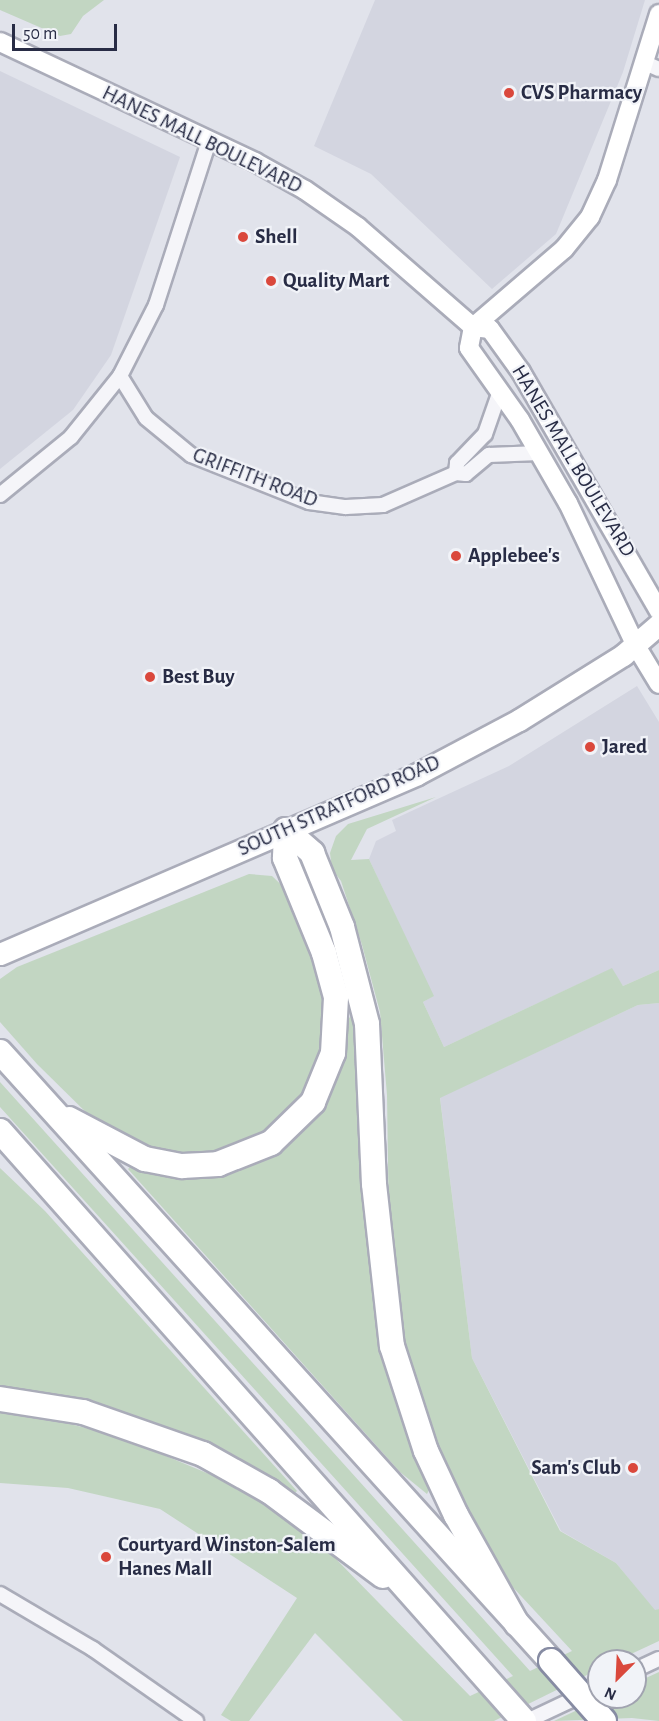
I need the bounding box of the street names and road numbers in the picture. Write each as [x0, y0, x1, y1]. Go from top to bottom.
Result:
street label: HANES MALL BOULEVARD [98, 81, 306, 199]
street label: HANES MALL BOULEVARD [506, 361, 640, 561]
street label: GRIFFITH ROAD [189, 443, 321, 513]
street label: SOUTH STRATFORD ROAD [234, 750, 444, 862]

